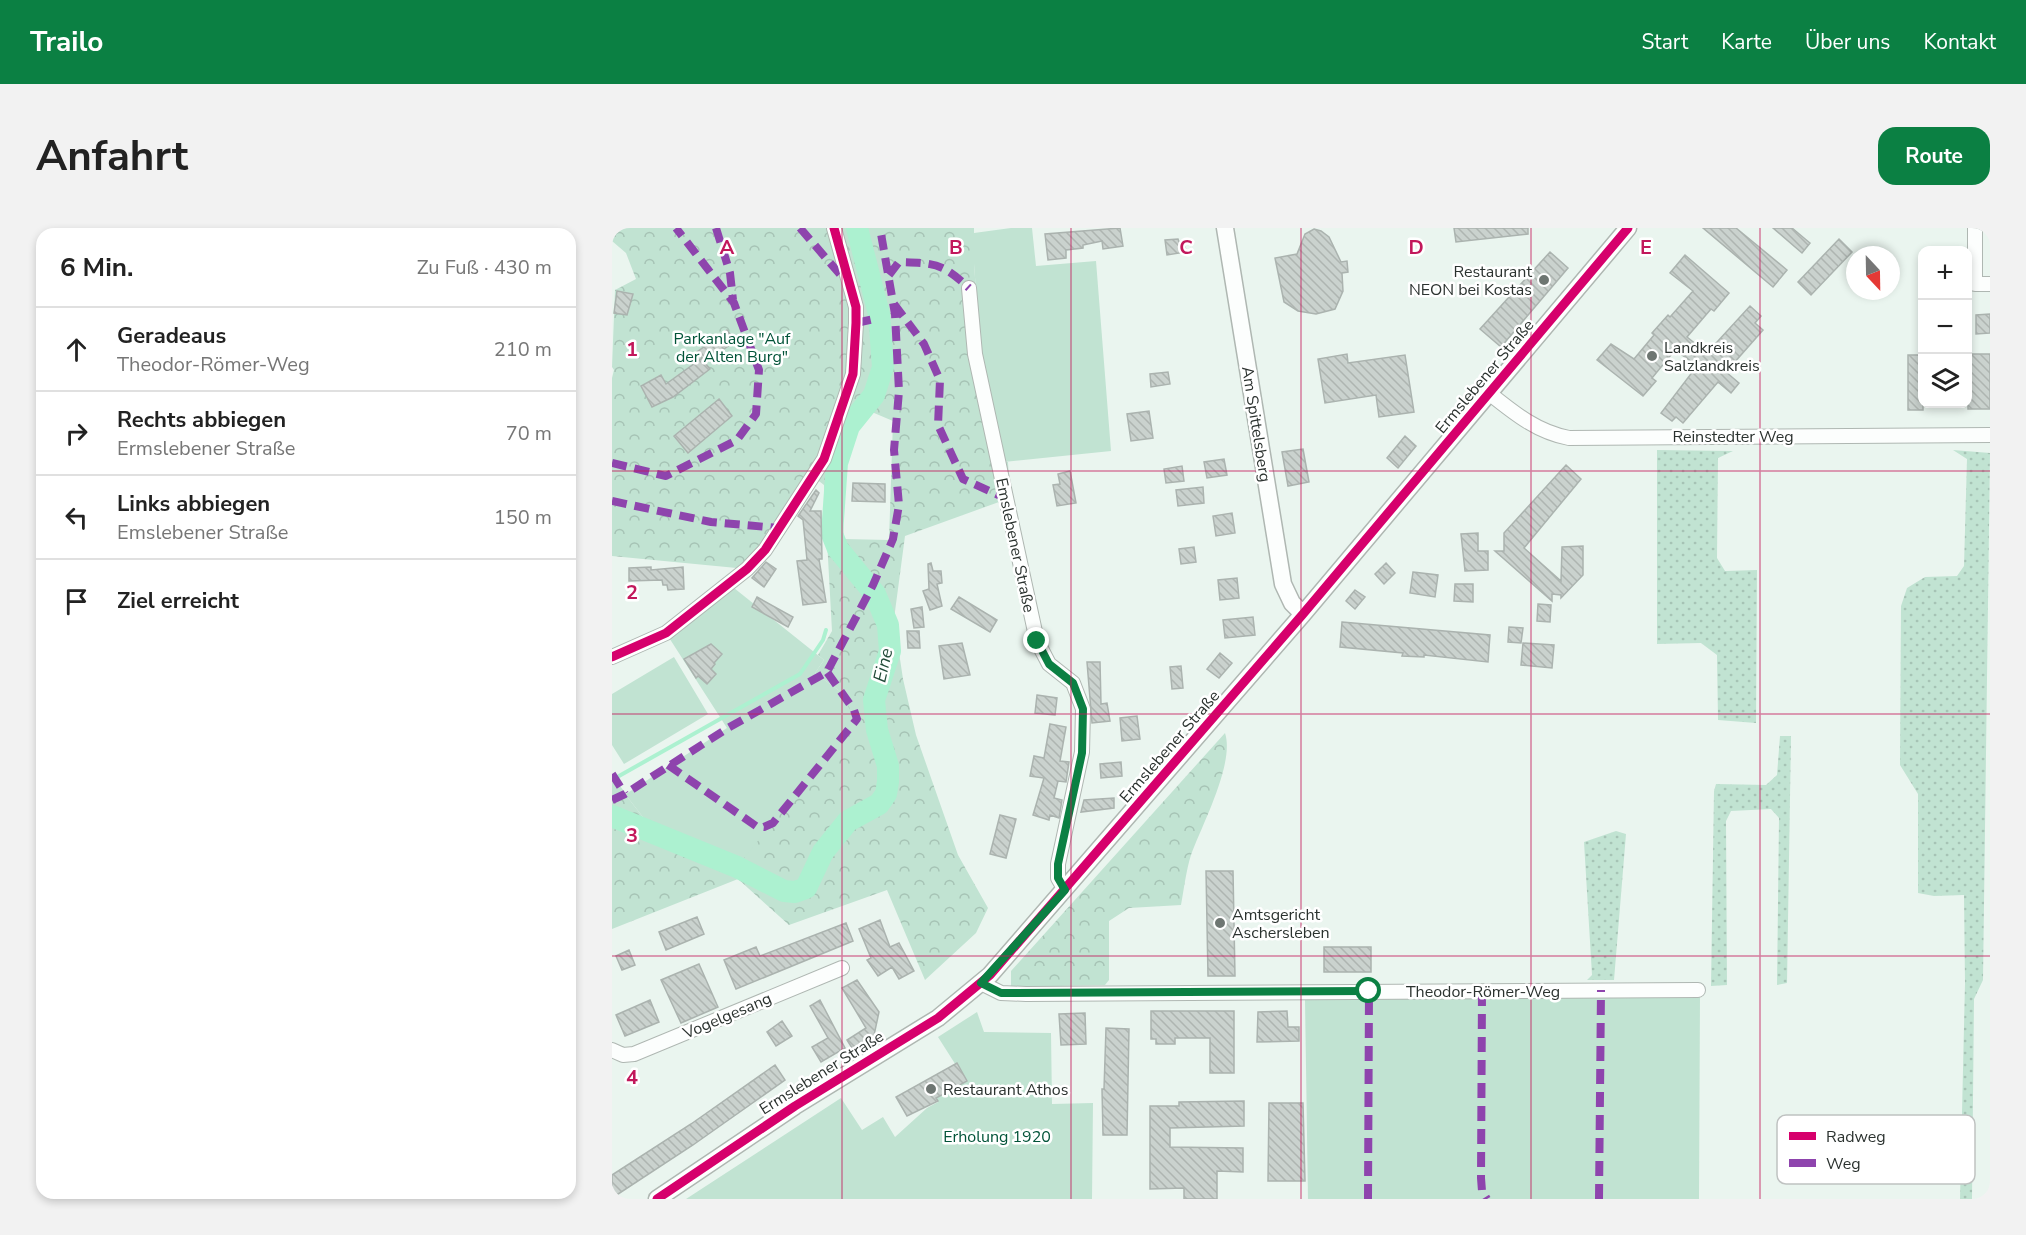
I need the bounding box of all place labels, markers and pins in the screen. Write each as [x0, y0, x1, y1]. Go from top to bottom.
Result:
place label: Restaurant NEON bei Kostas [1409, 261, 1532, 301]
marker: Restaurant NEON bei Kostas [1537, 273, 1551, 287]
place label: Landkreis Salzlandkreis [1664, 337, 1760, 377]
marker: Landkreis Salzlandkreis [1645, 349, 1659, 363]
place label: Amtsgericht Aschersleben [1232, 904, 1330, 944]
marker: Amtsgericht Aschersleben [1213, 916, 1227, 930]
place label: Restaurant Athos [943, 1079, 1068, 1101]
marker: Restaurant Athos [924, 1082, 938, 1096]

